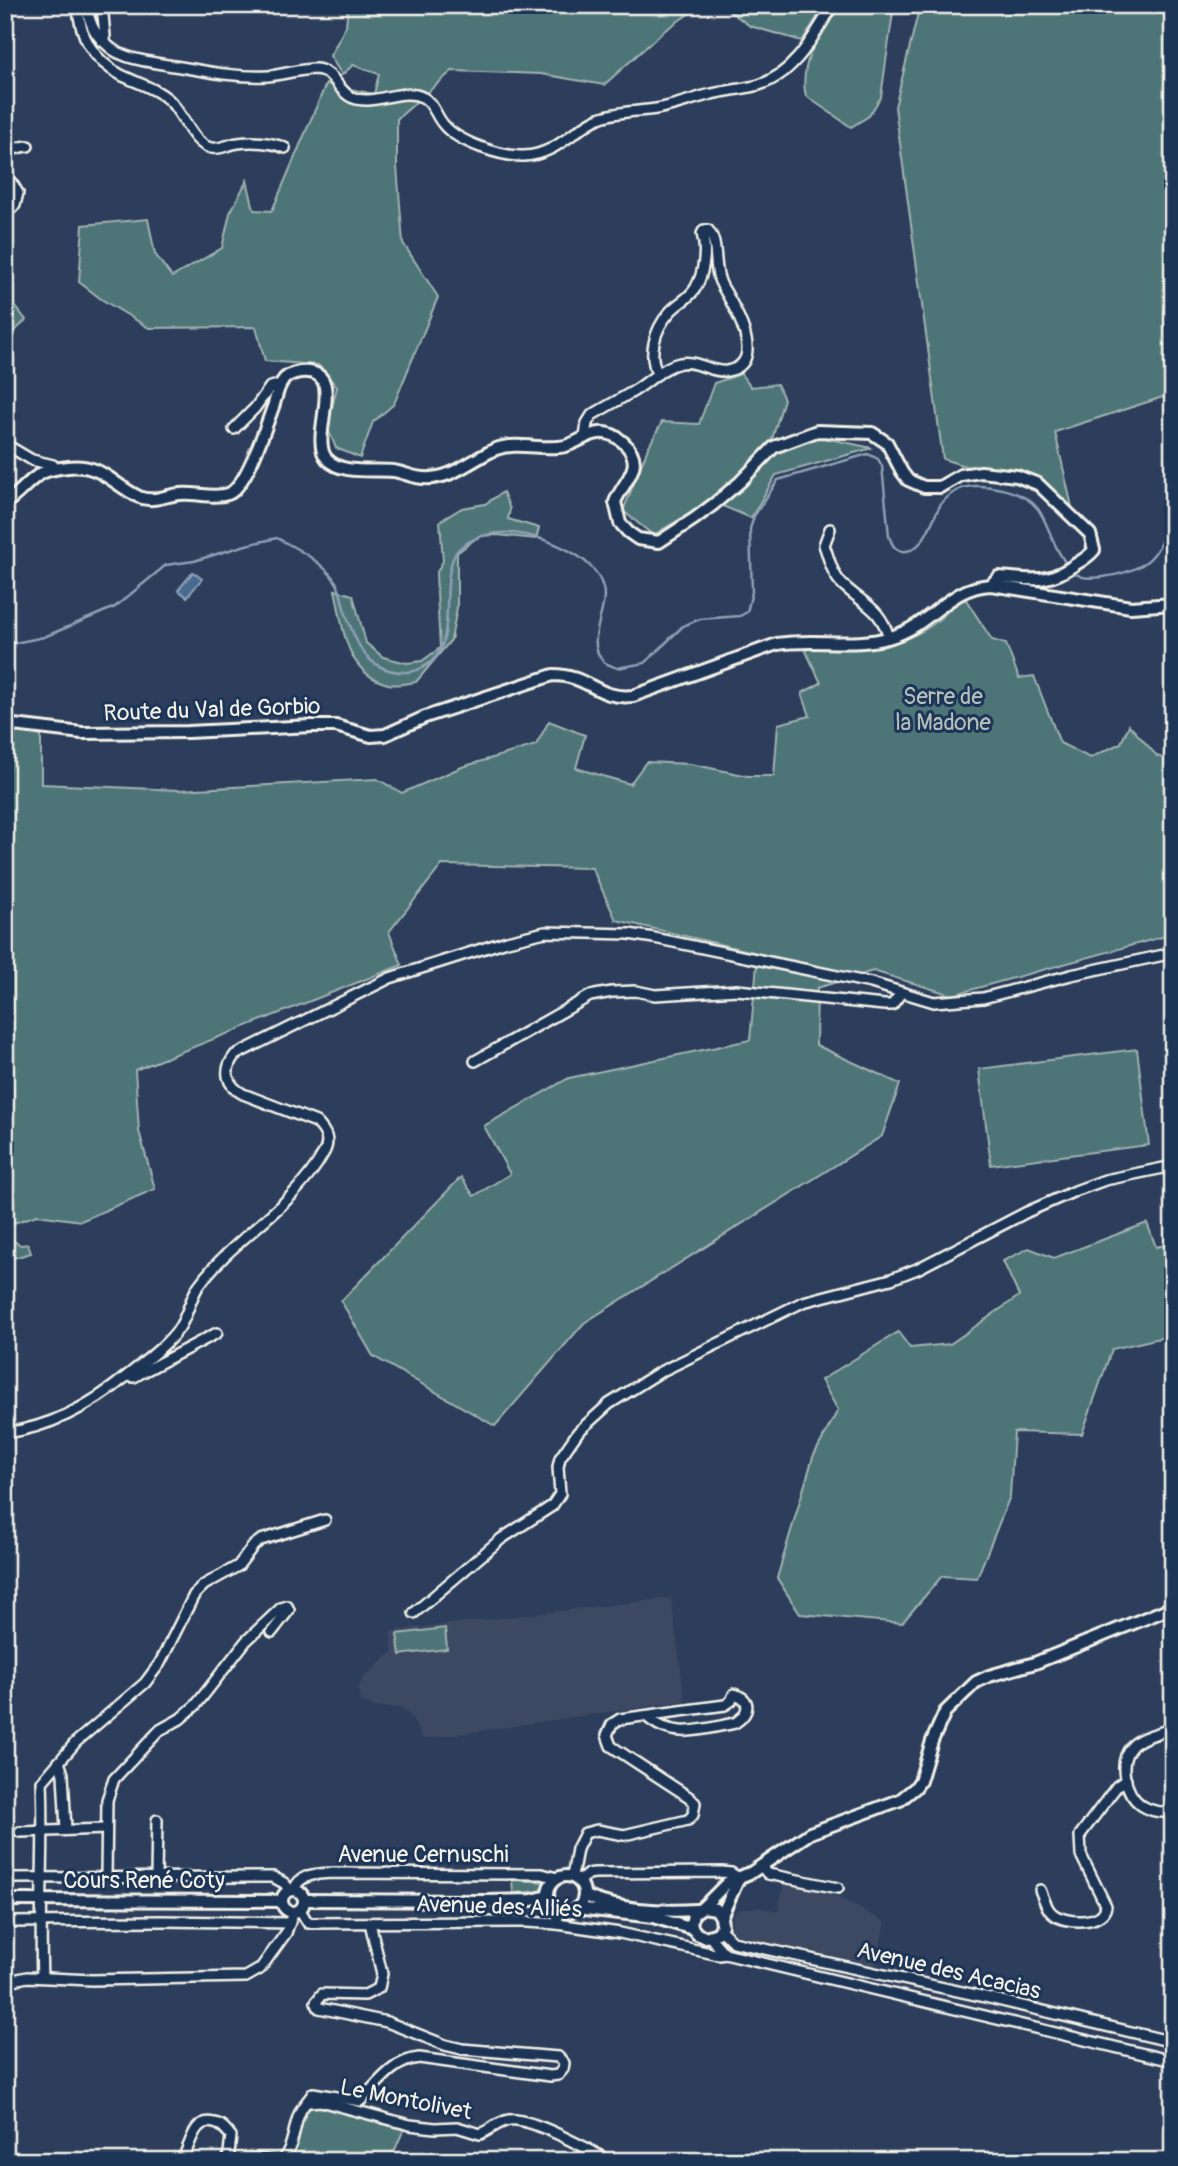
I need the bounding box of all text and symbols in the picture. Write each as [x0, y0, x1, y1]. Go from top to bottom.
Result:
park label: Serre de la Madone [895, 682, 992, 737]
street label: Route du Val de Gorbio [103, 691, 321, 728]
street label: Avenue Cernuschi [337, 1840, 509, 1869]
street label: Cours René Coty [63, 1866, 225, 1895]
street label: Avenue des Alliés [415, 1889, 583, 1924]
street label: Avenue des Acacias [854, 1935, 1044, 2006]
street label: Le Montolivet [338, 2073, 475, 2127]

